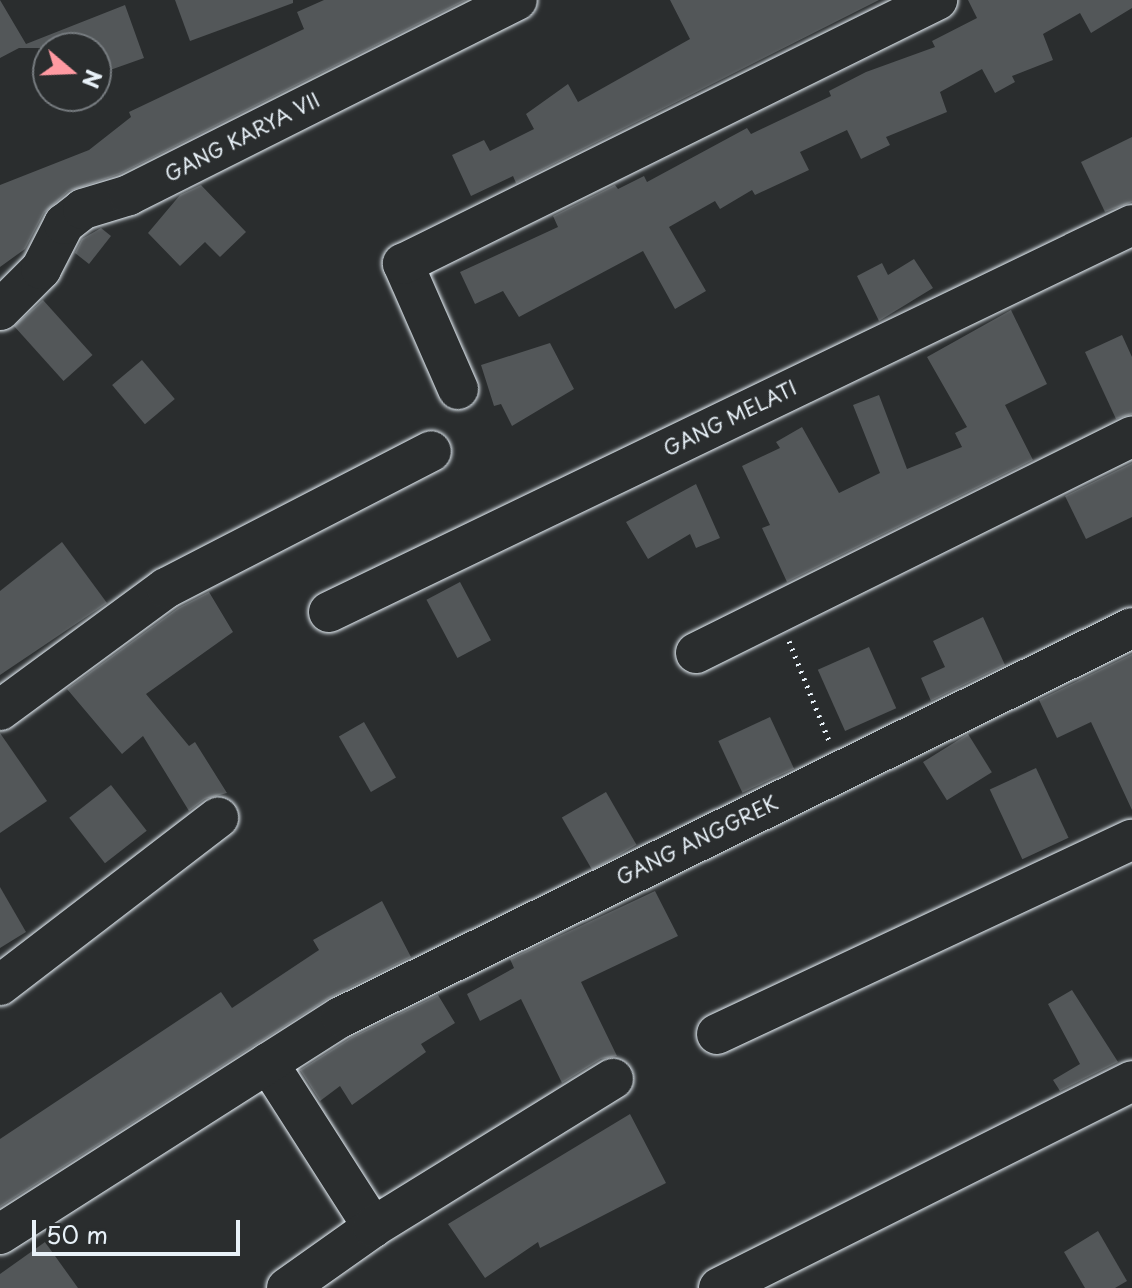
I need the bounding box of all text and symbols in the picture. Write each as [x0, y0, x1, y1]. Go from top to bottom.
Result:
north arrow [32, 32, 112, 112]
text: N [75, 66, 112, 93]
street label: GANG KARYA VII [160, 87, 324, 187]
street label: GANG MELATI [658, 375, 802, 461]
street label: GANG ANGGREK [612, 790, 782, 890]
scale bar [36, 1204, 244, 1254]
text: 50 m [46, 1216, 108, 1252]

